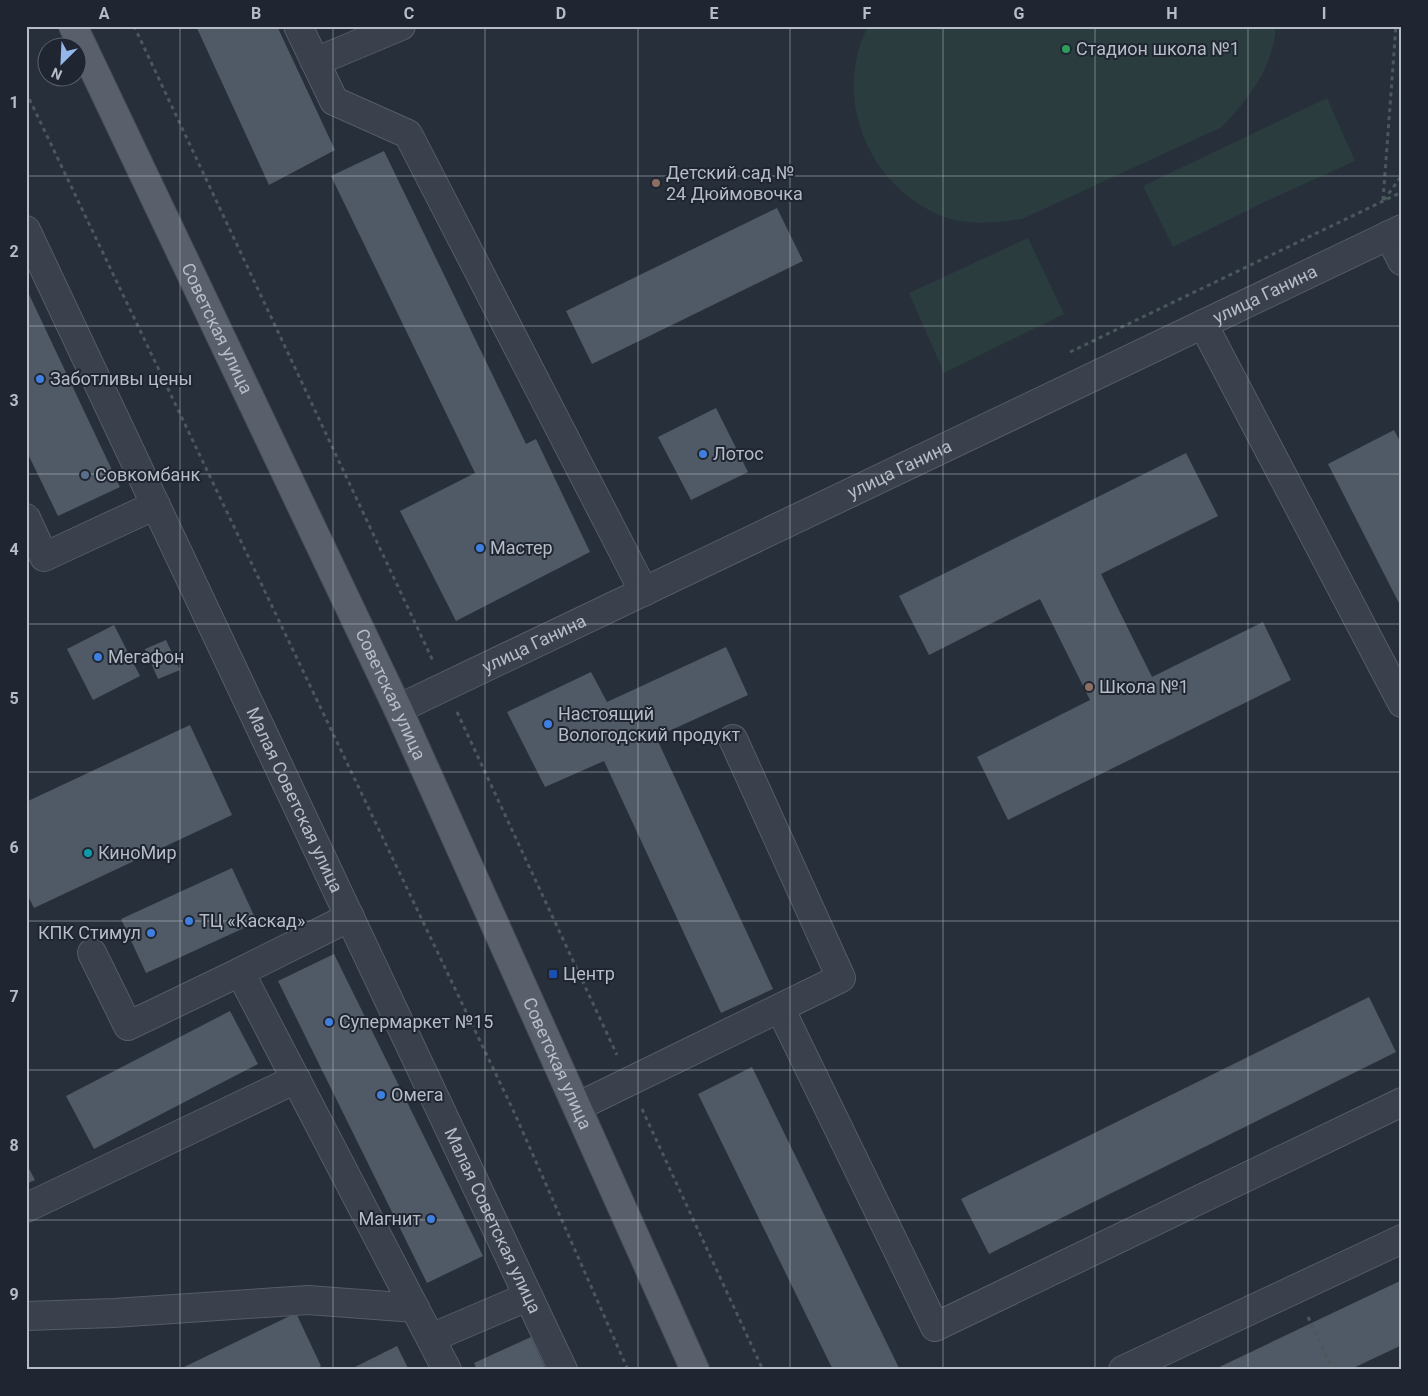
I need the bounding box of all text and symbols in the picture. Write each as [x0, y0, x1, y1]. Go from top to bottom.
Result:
text: A [99, 4, 110, 23]
text: B [251, 4, 261, 23]
text: C [404, 4, 414, 23]
text: D [556, 4, 566, 23]
text: E [710, 4, 719, 23]
text: F [863, 4, 872, 23]
text: G [1014, 4, 1025, 23]
text: H [1166, 4, 1178, 23]
text: I [1322, 4, 1326, 23]
north arrow [38, 38, 88, 88]
place label: Стадион школа №1 [1076, 38, 1240, 59]
marker: Стадион школа №1 [1060, 43, 1072, 55]
text: N [49, 65, 64, 83]
text: 1 [9, 93, 19, 112]
place label: Детский сад № 24 Дюймовочка [666, 162, 803, 204]
marker: Детский сад № 24 Дюймовочка [650, 177, 662, 189]
text: 2 [9, 242, 19, 261]
street label: Советская улица [177, 259, 257, 397]
street label: улица Ганина [1209, 260, 1320, 328]
place label: Заботливы цены [50, 368, 193, 389]
marker: Заботливы цены [34, 373, 46, 385]
text: 3 [9, 391, 19, 410]
street label: улица Ганина [844, 435, 955, 503]
place label: Лотос [713, 443, 764, 464]
marker: Лотос [697, 448, 709, 460]
place label: Совкомбанк [95, 464, 201, 485]
marker: Совкомбанк [79, 469, 91, 481]
place label: Мастер [490, 537, 553, 558]
text: 4 [9, 540, 19, 559]
marker: Мастер [474, 542, 486, 554]
street label: улица Ганина [479, 610, 589, 677]
street label: Советская улица [351, 625, 431, 763]
place label: Мегафон [108, 646, 184, 667]
marker: Мегафон [92, 651, 104, 663]
place label: Школа №1 [1099, 676, 1189, 697]
marker: Школа №1 [1083, 681, 1095, 693]
text: 5 [9, 689, 19, 708]
place label: Настоящий Вологодский продукт [558, 703, 741, 745]
street label: Малая Советская улица [242, 704, 348, 896]
marker: Настоящий Вологодский продукт [542, 718, 554, 730]
text: 6 [9, 838, 19, 857]
place label: КиноМир [98, 842, 177, 863]
marker: КиноМир [82, 847, 94, 859]
place label: ТЦ «Каскад» [199, 910, 305, 931]
marker: ТЦ «Каскад» [183, 915, 195, 927]
place label: КПК Стимул [38, 922, 141, 943]
marker: КПК Стимул [145, 927, 157, 939]
place label: Центр [563, 963, 615, 984]
marker: Центр [547, 968, 559, 980]
text: 7 [9, 987, 19, 1006]
street label: Советская улица [519, 994, 596, 1133]
place label: Супермаркет №15 [339, 1011, 493, 1032]
marker: Супермаркет №15 [323, 1016, 335, 1028]
place label: Омега [391, 1084, 444, 1105]
marker: Омега [375, 1089, 387, 1101]
street label: Малая Советская улица [440, 1124, 546, 1316]
text: 8 [9, 1136, 19, 1155]
place label: Магнит [359, 1208, 421, 1229]
marker: Магнит [425, 1213, 437, 1225]
text: 9 [9, 1285, 19, 1304]

